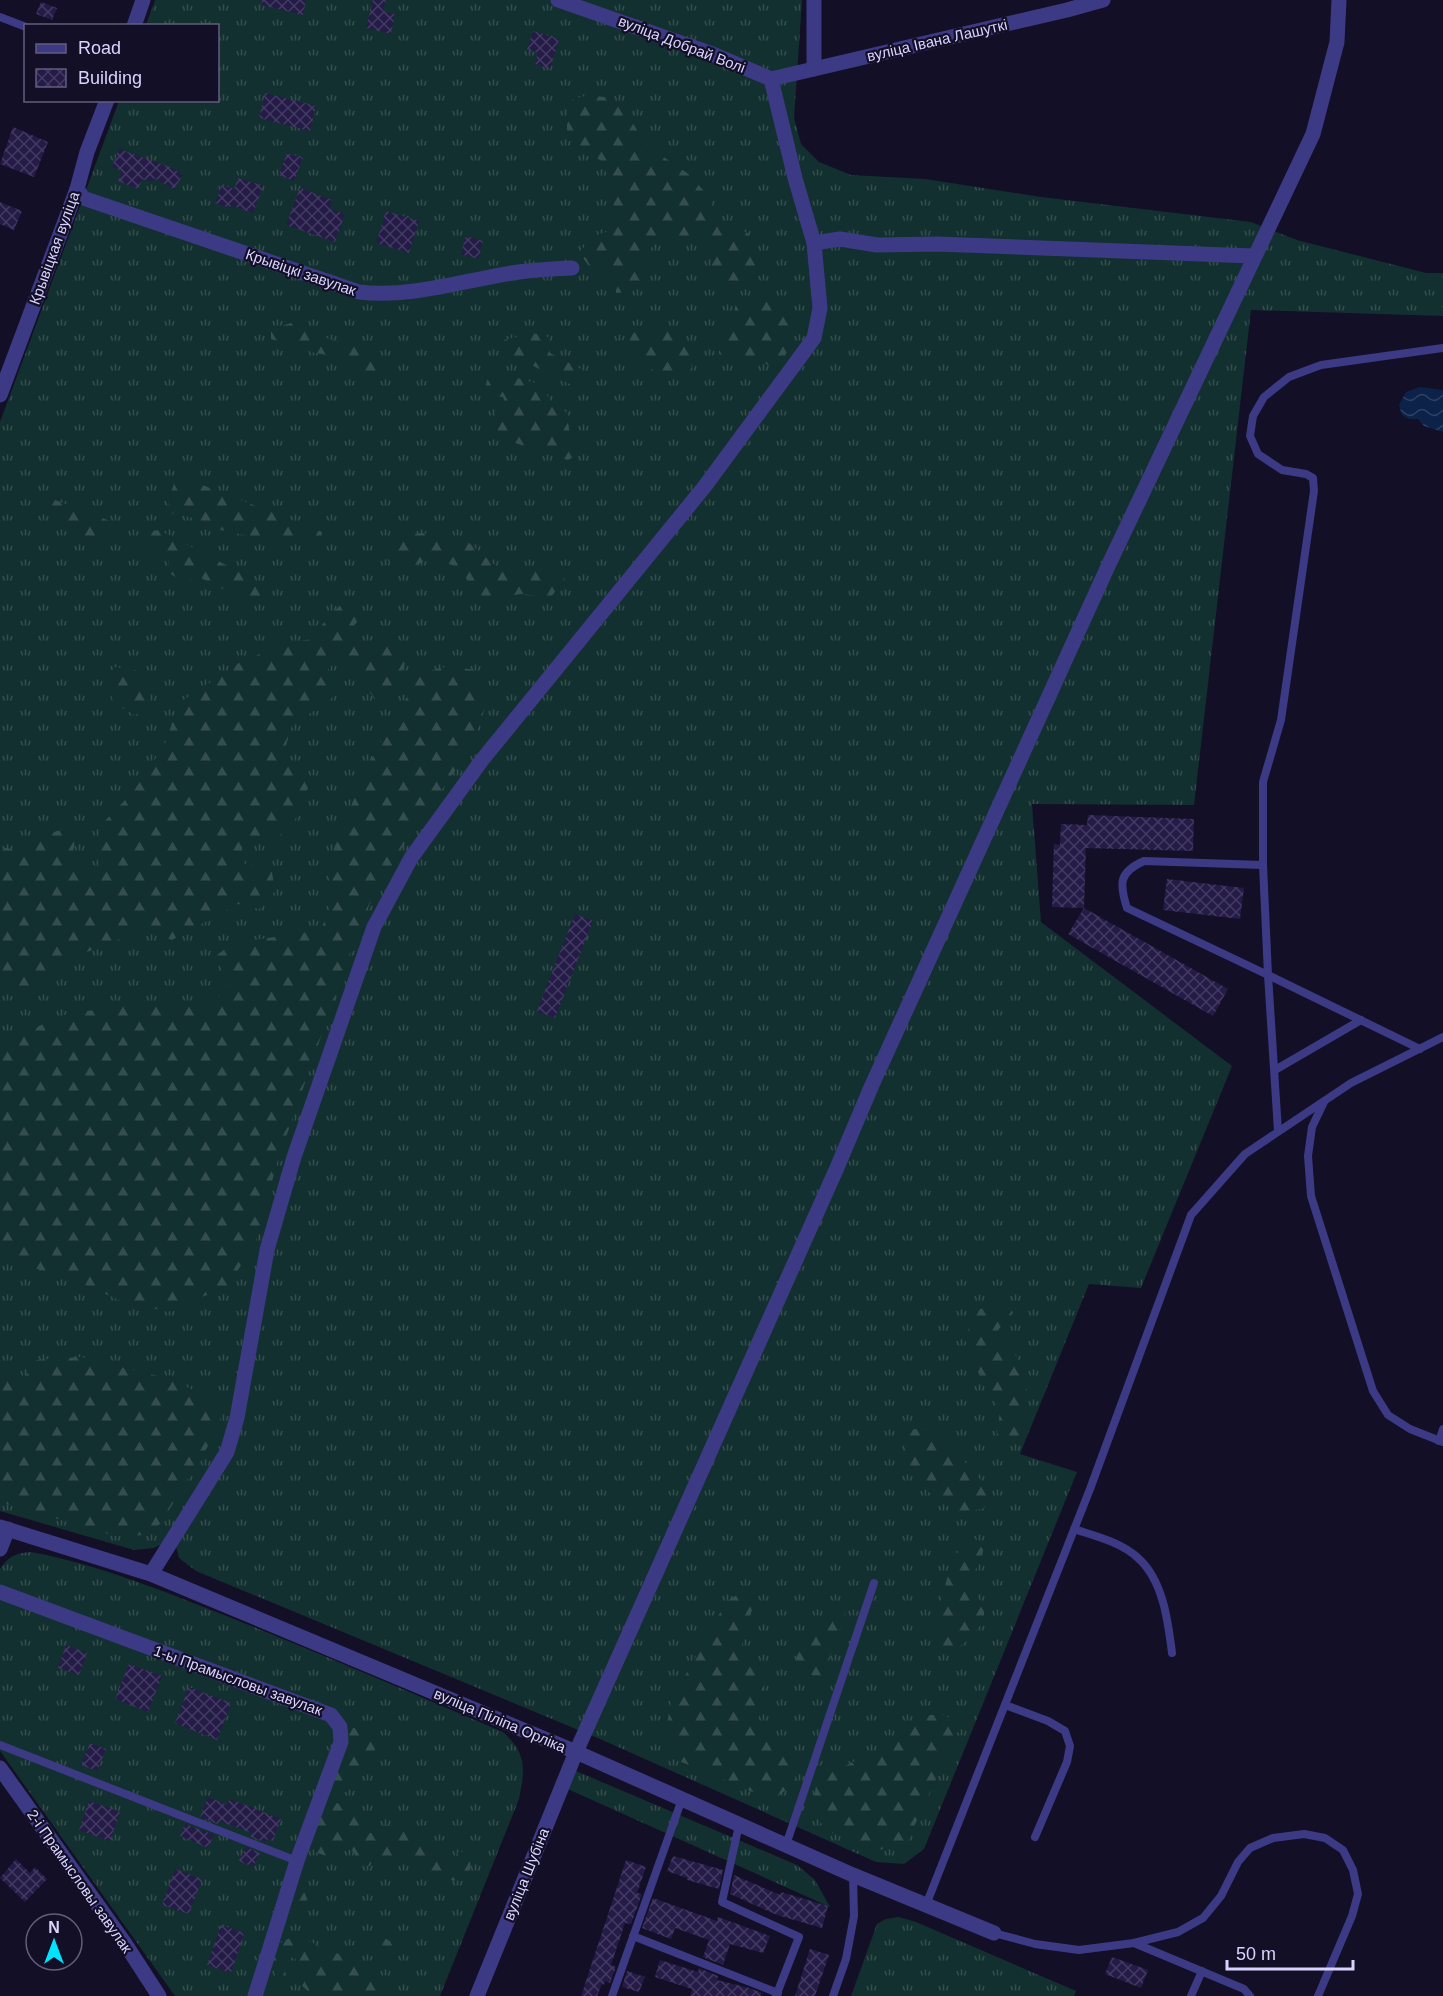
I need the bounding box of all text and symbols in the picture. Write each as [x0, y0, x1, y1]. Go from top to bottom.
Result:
street label: вуліца Добрай Волі [616, 12, 748, 76]
street label: вуліца Івана Лашуткі [865, 16, 1009, 64]
legend [24, 24, 219, 102]
text: Road [78, 38, 121, 58]
text: Building [78, 68, 142, 88]
street label: Крывіцкая вуліца [26, 189, 83, 307]
street label: Крывіцкі завулак [244, 245, 359, 299]
street label: 1-ы Прамысловы завулак [151, 1642, 325, 1719]
street label: вуліца Піліпа Орліка [431, 1685, 569, 1756]
street label: 2-і Прамысловы завулак [24, 1806, 136, 1956]
street label: вуліца Шубіна [500, 1825, 552, 1923]
north arrow [24, 1912, 84, 1972]
text: N [48, 1919, 60, 1936]
scale bar [1227, 1933, 1353, 1971]
text: 50 m [1236, 1944, 1276, 1964]

